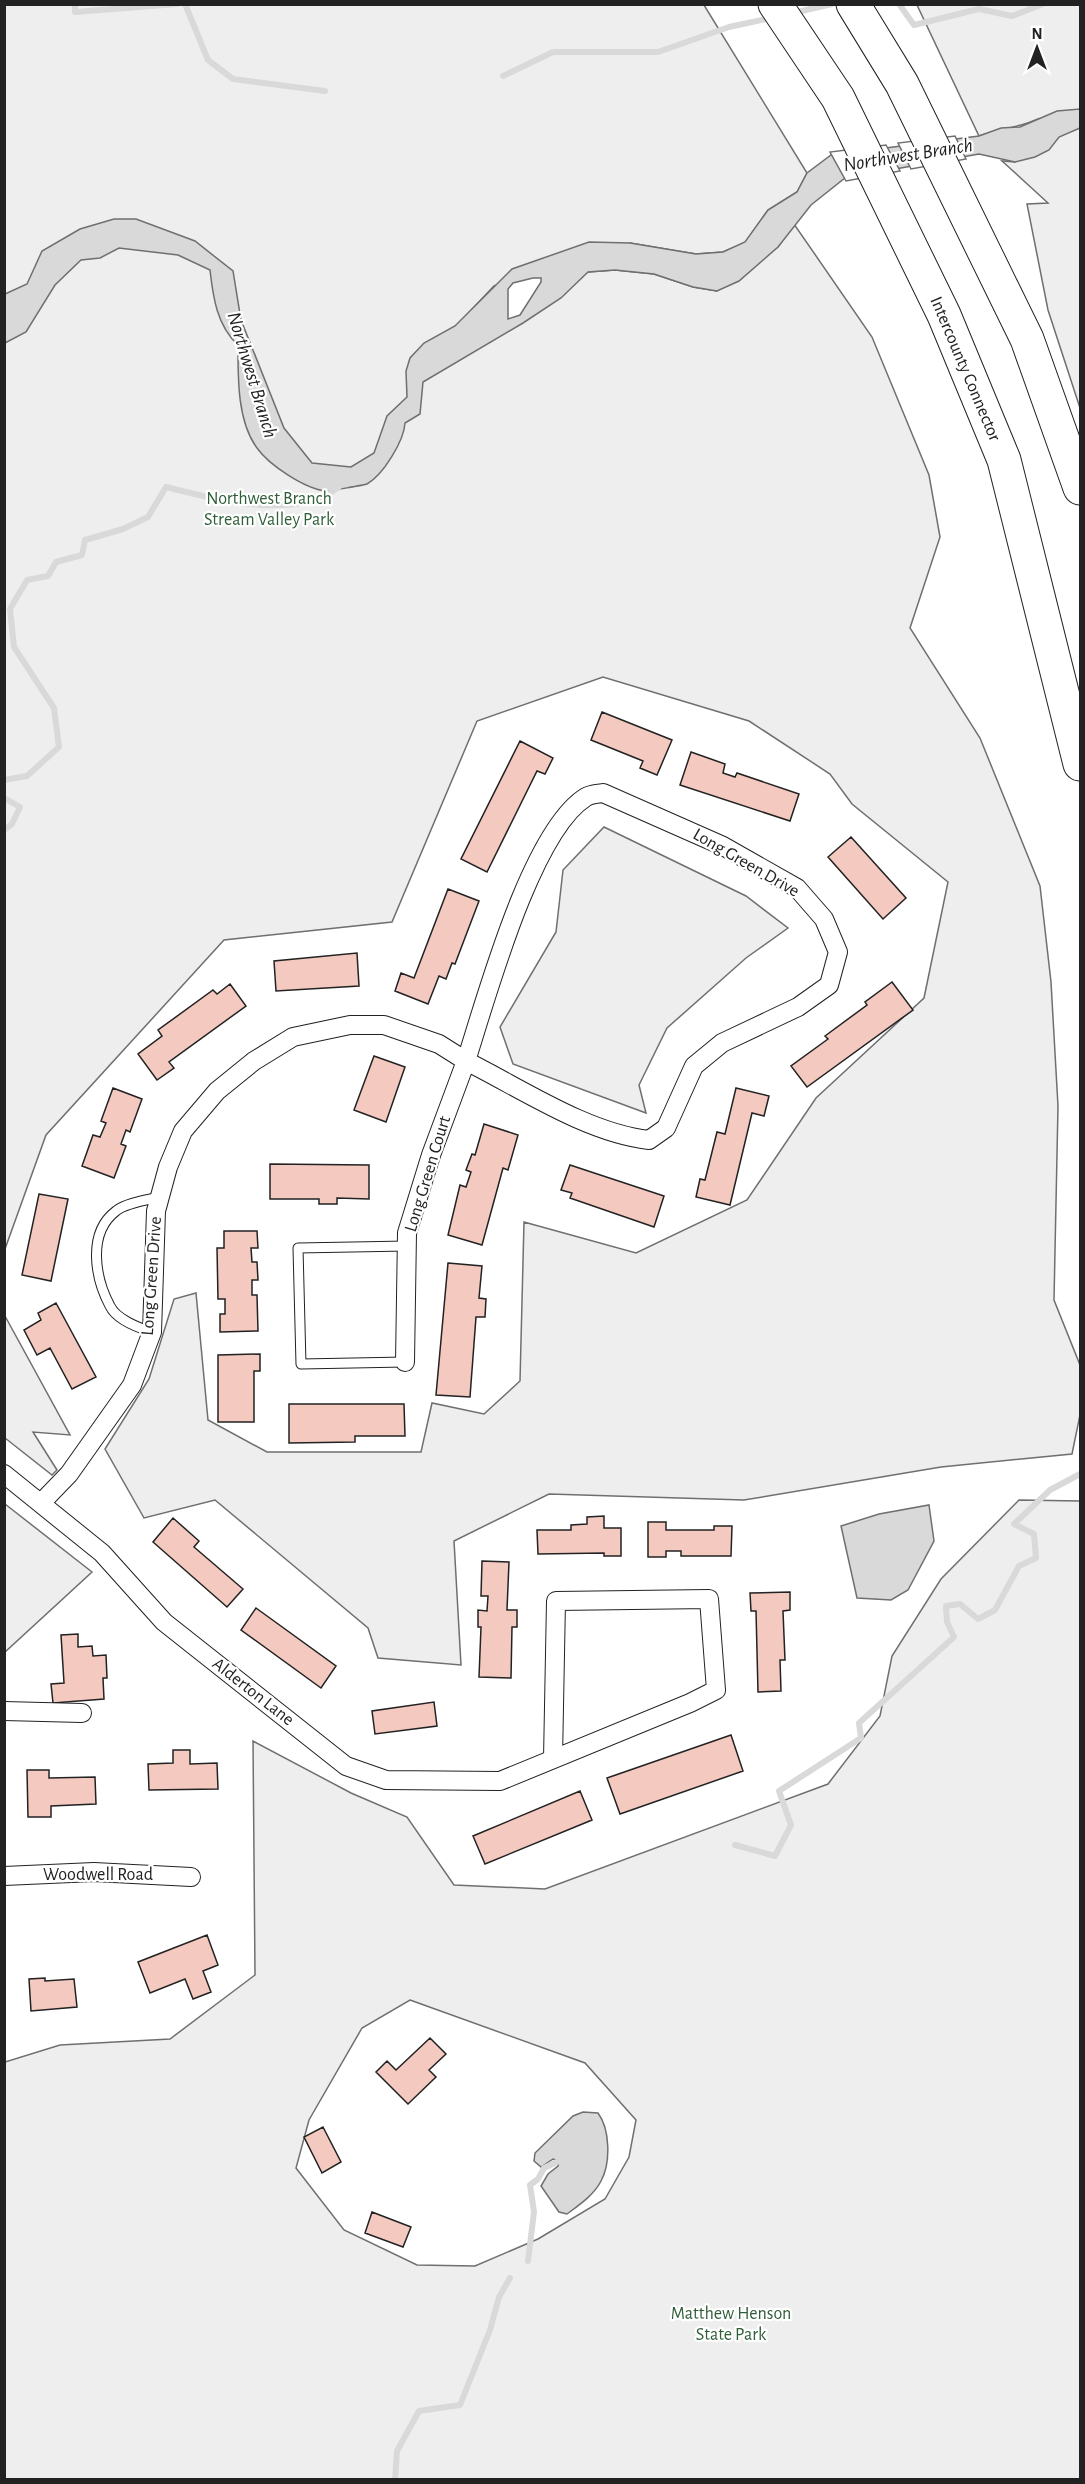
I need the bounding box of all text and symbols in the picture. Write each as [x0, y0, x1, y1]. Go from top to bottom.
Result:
north arrow [1007, 18, 1067, 78]
text: N [1031, 26, 1043, 42]
water label: Northwest Branch [842, 135, 974, 175]
street label: Intercounty Connector [926, 294, 1004, 444]
water label: Northwest Branch [223, 310, 281, 440]
park label: Northwest Branch Stream Valley Park [204, 490, 335, 529]
street label: Long Green Drive [690, 825, 802, 901]
street label: Long Green Court [402, 1114, 454, 1234]
street label: Long Green Drive [139, 1216, 165, 1336]
street label: Alderton Lane [209, 1655, 297, 1729]
street label: Woodwell Road [43, 1866, 153, 1884]
park label: Matthew Henson State Park [671, 2305, 791, 2344]

